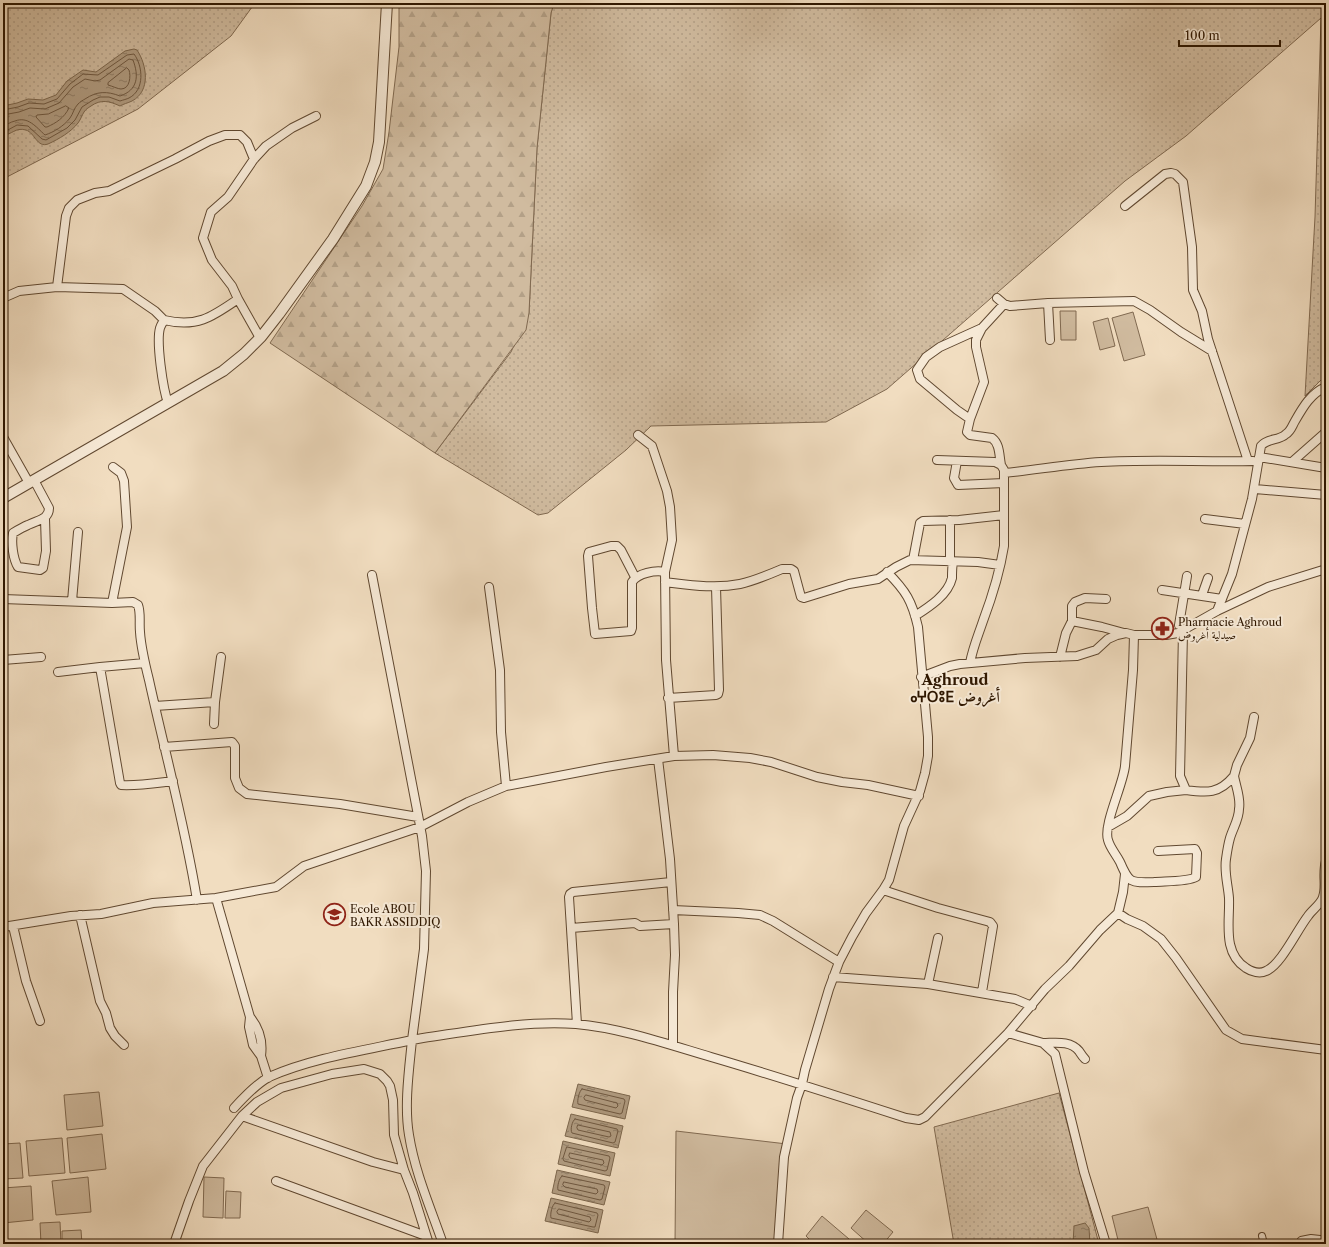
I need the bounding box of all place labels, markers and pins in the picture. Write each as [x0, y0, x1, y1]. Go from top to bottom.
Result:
pharmacy icon: Pharmacie Aghroud صيدلية أغروض [1149, 615, 1175, 641]
place label: Pharmacie Aghroud صيدلية أغروض [1178, 615, 1282, 643]
school or university icon: Ecole ABOU BAKR ASSIDDIQ [321, 902, 347, 928]
place label: Ecole ABOU BAKR ASSIDDIQ [350, 902, 440, 929]

